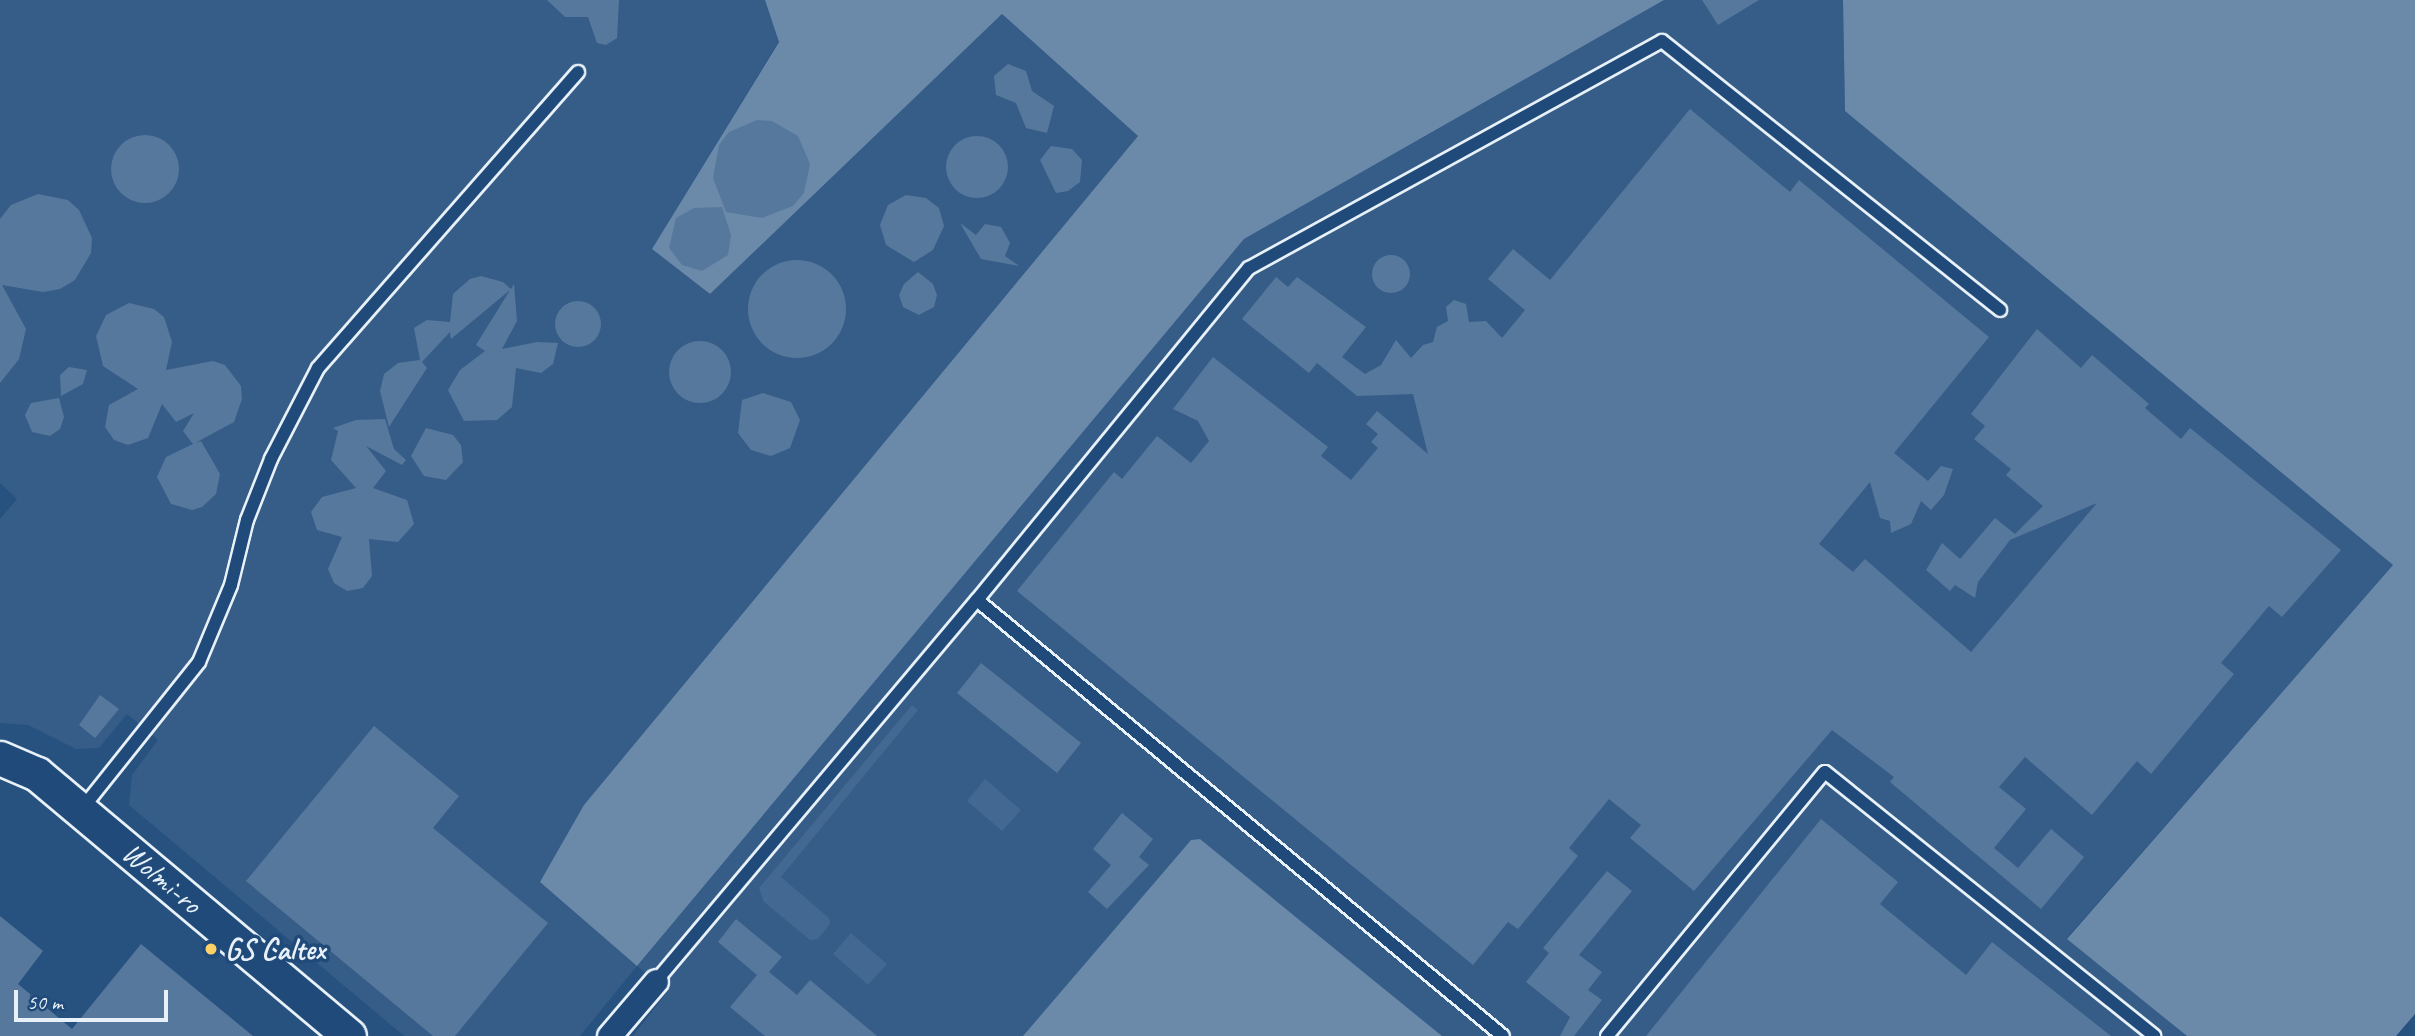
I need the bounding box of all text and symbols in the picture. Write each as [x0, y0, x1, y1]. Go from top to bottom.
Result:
street label: Wolmi-ro [115, 835, 209, 921]
place label: GS Caltex [225, 931, 325, 967]
marker: GS Caltex [203, 941, 219, 957]
scale bar [18, 976, 172, 1020]
text: 50 m [27, 989, 63, 1015]

